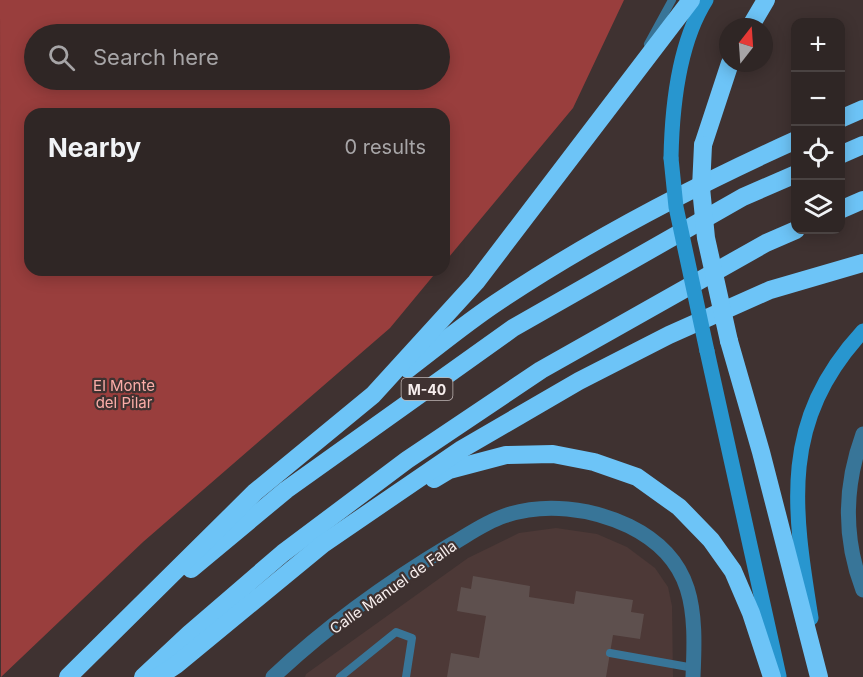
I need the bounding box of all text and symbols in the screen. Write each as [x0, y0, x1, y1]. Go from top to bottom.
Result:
north arrow [719, 18, 773, 72]
map controls [791, 18, 845, 234]
button: + [791, 18, 845, 72]
search box [24, 24, 450, 90]
icon: search [45, 41, 78, 74]
text: Search here [93, 44, 219, 70]
button: − [791, 72, 845, 126]
button: locate [791, 126, 845, 180]
text: Nearby [48, 132, 141, 163]
text: 0 results [344, 135, 426, 159]
button: layers [791, 180, 845, 234]
park label: El Monte del Pilar [93, 376, 155, 412]
road number: M-40 [402, 378, 452, 400]
street label: Calle Manuel de Falla [326, 536, 460, 638]

